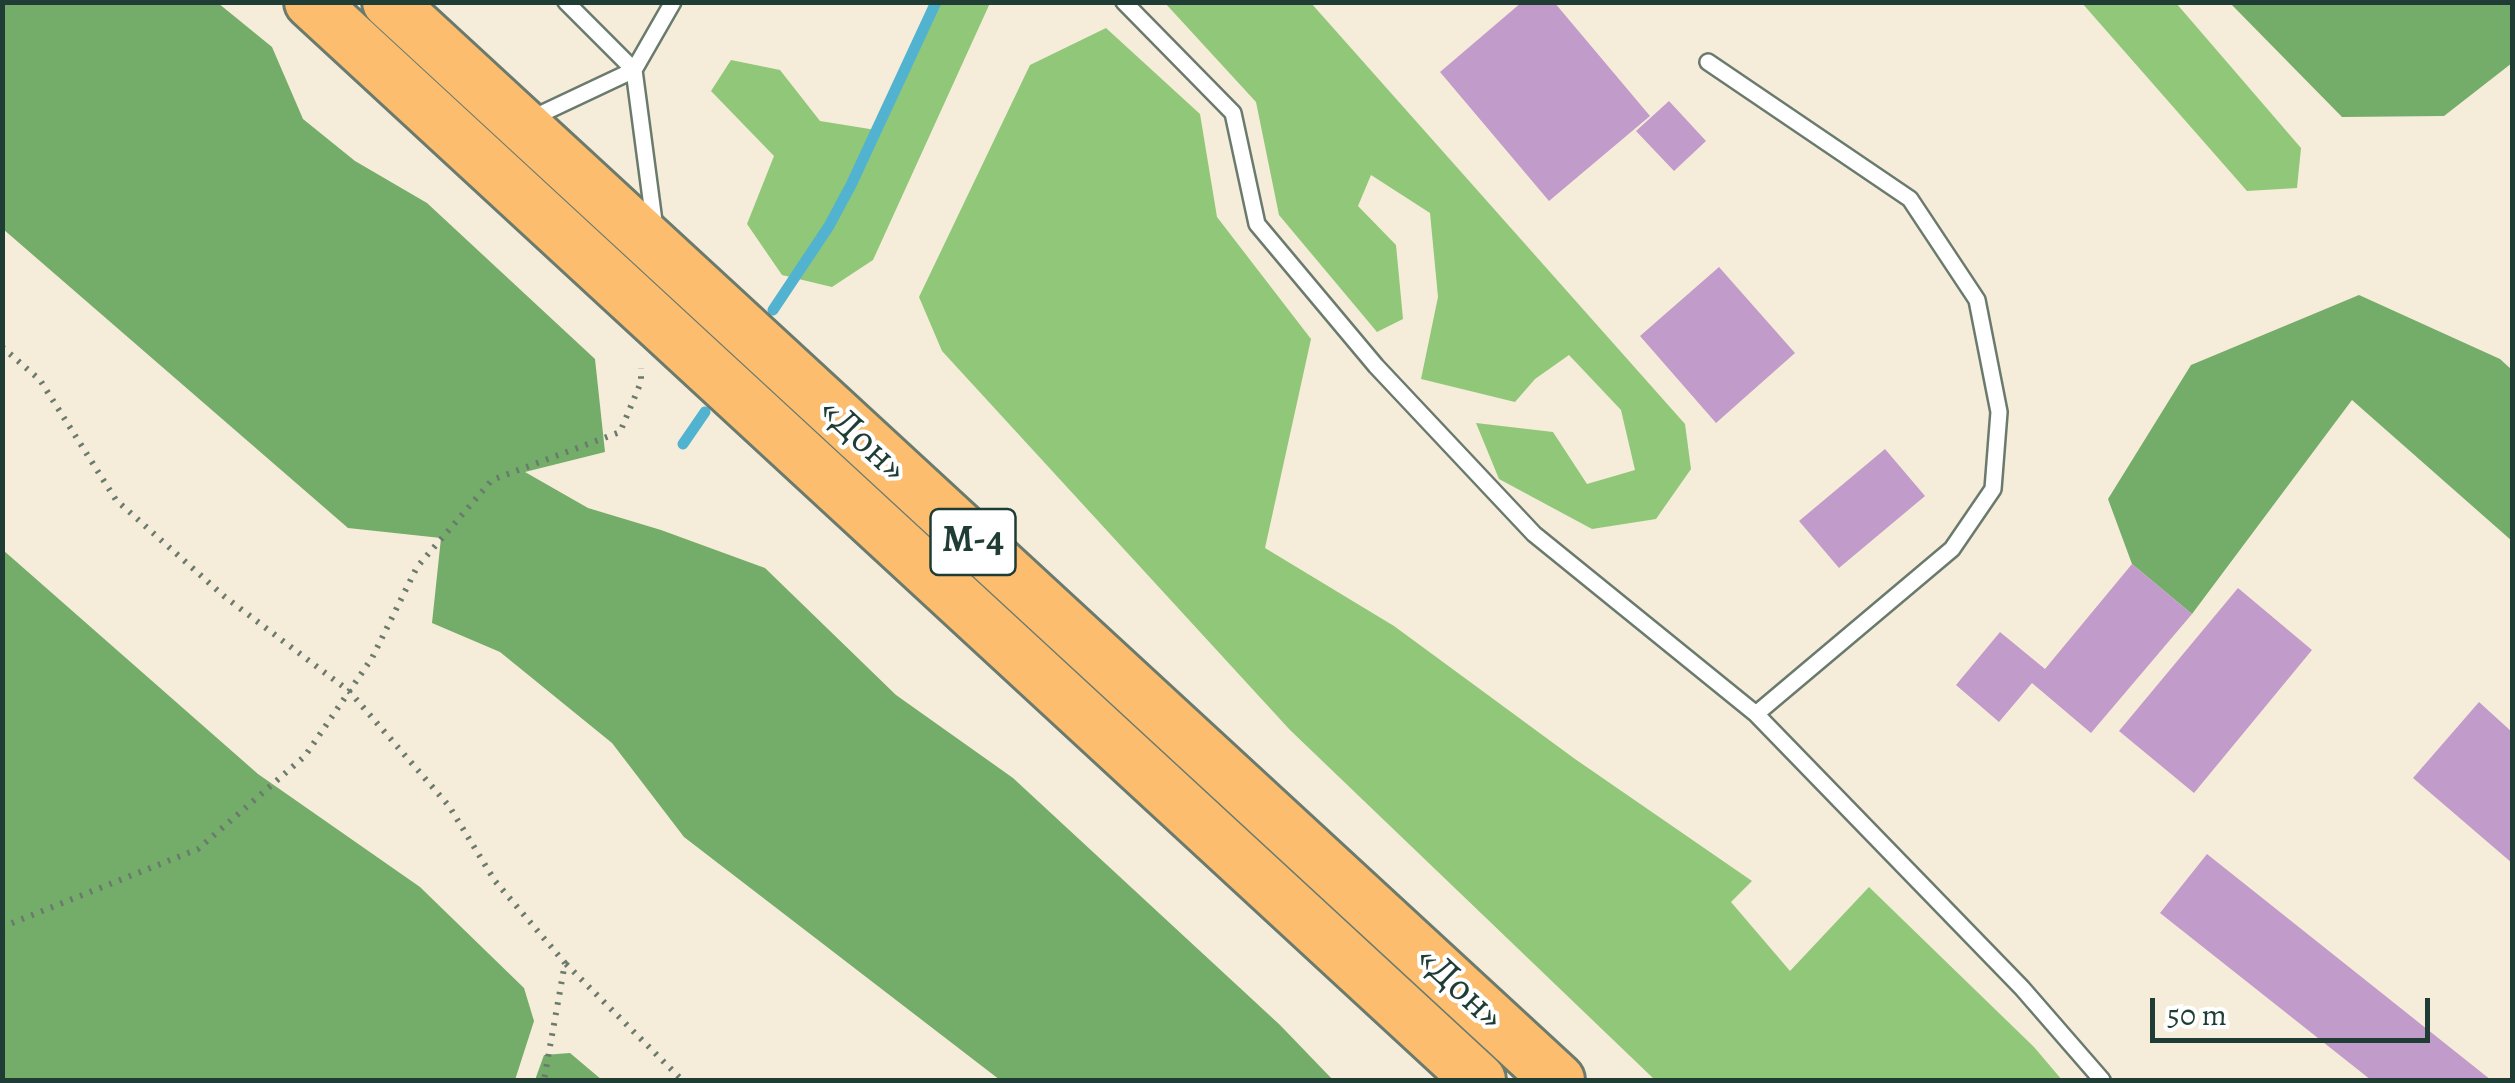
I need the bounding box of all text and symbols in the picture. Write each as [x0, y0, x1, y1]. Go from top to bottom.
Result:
street label: «Дон» [808, 388, 916, 494]
road number: М-4 [930, 509, 1016, 575]
street label: «Дон» [1405, 936, 1513, 1042]
scale bar [2155, 978, 2435, 1040]
text: 50 m [2167, 995, 2227, 1035]

